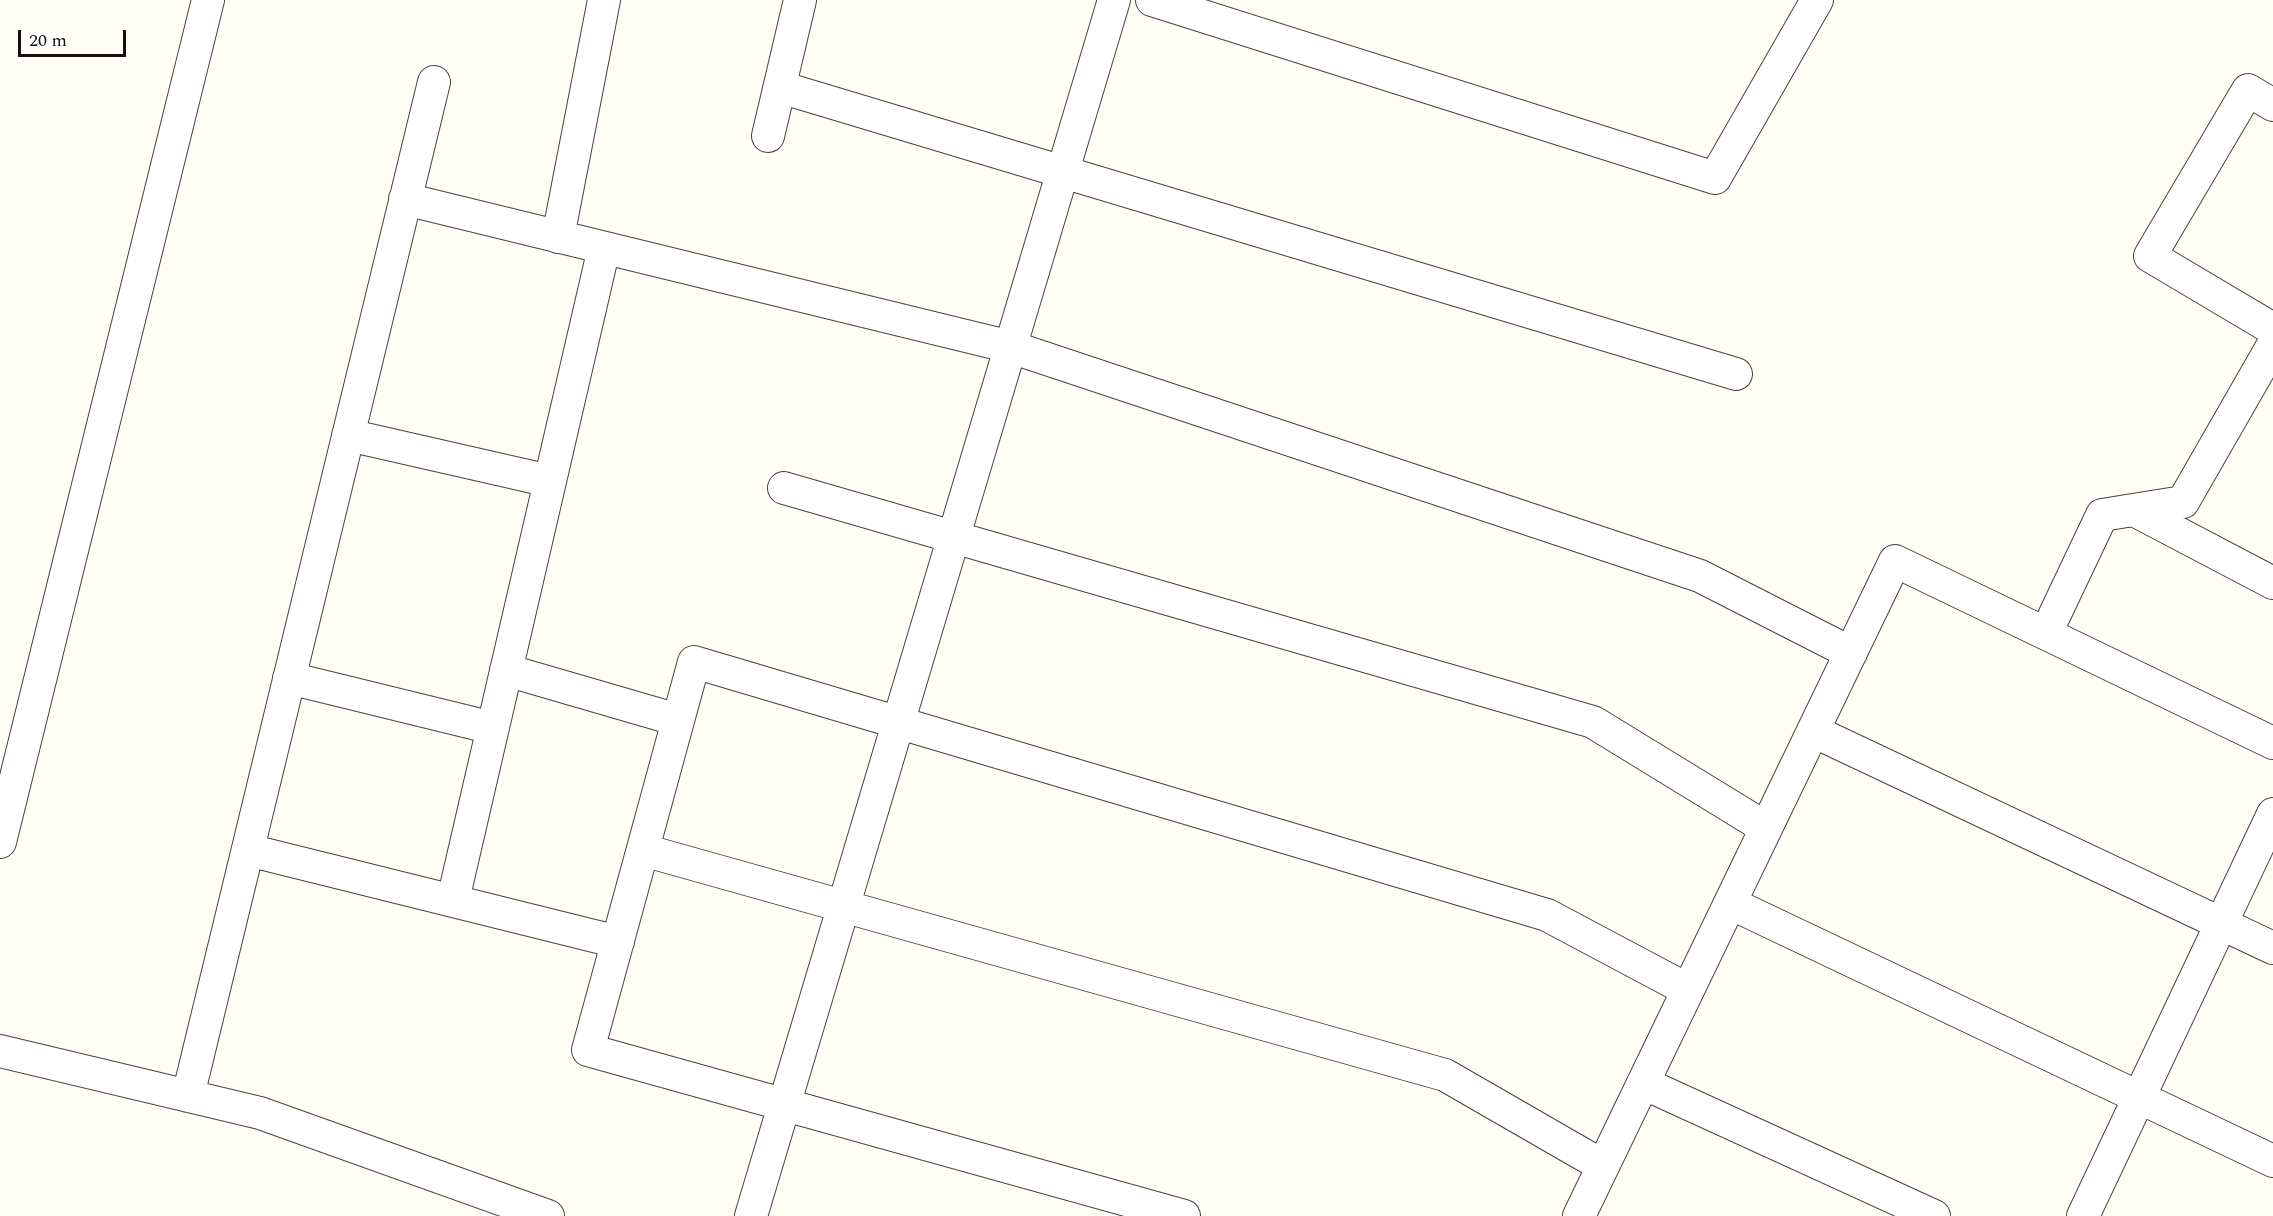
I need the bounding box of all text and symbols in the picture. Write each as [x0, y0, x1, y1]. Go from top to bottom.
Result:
scale bar [21, 18, 129, 56]
text: 20 m [29, 27, 67, 54]

